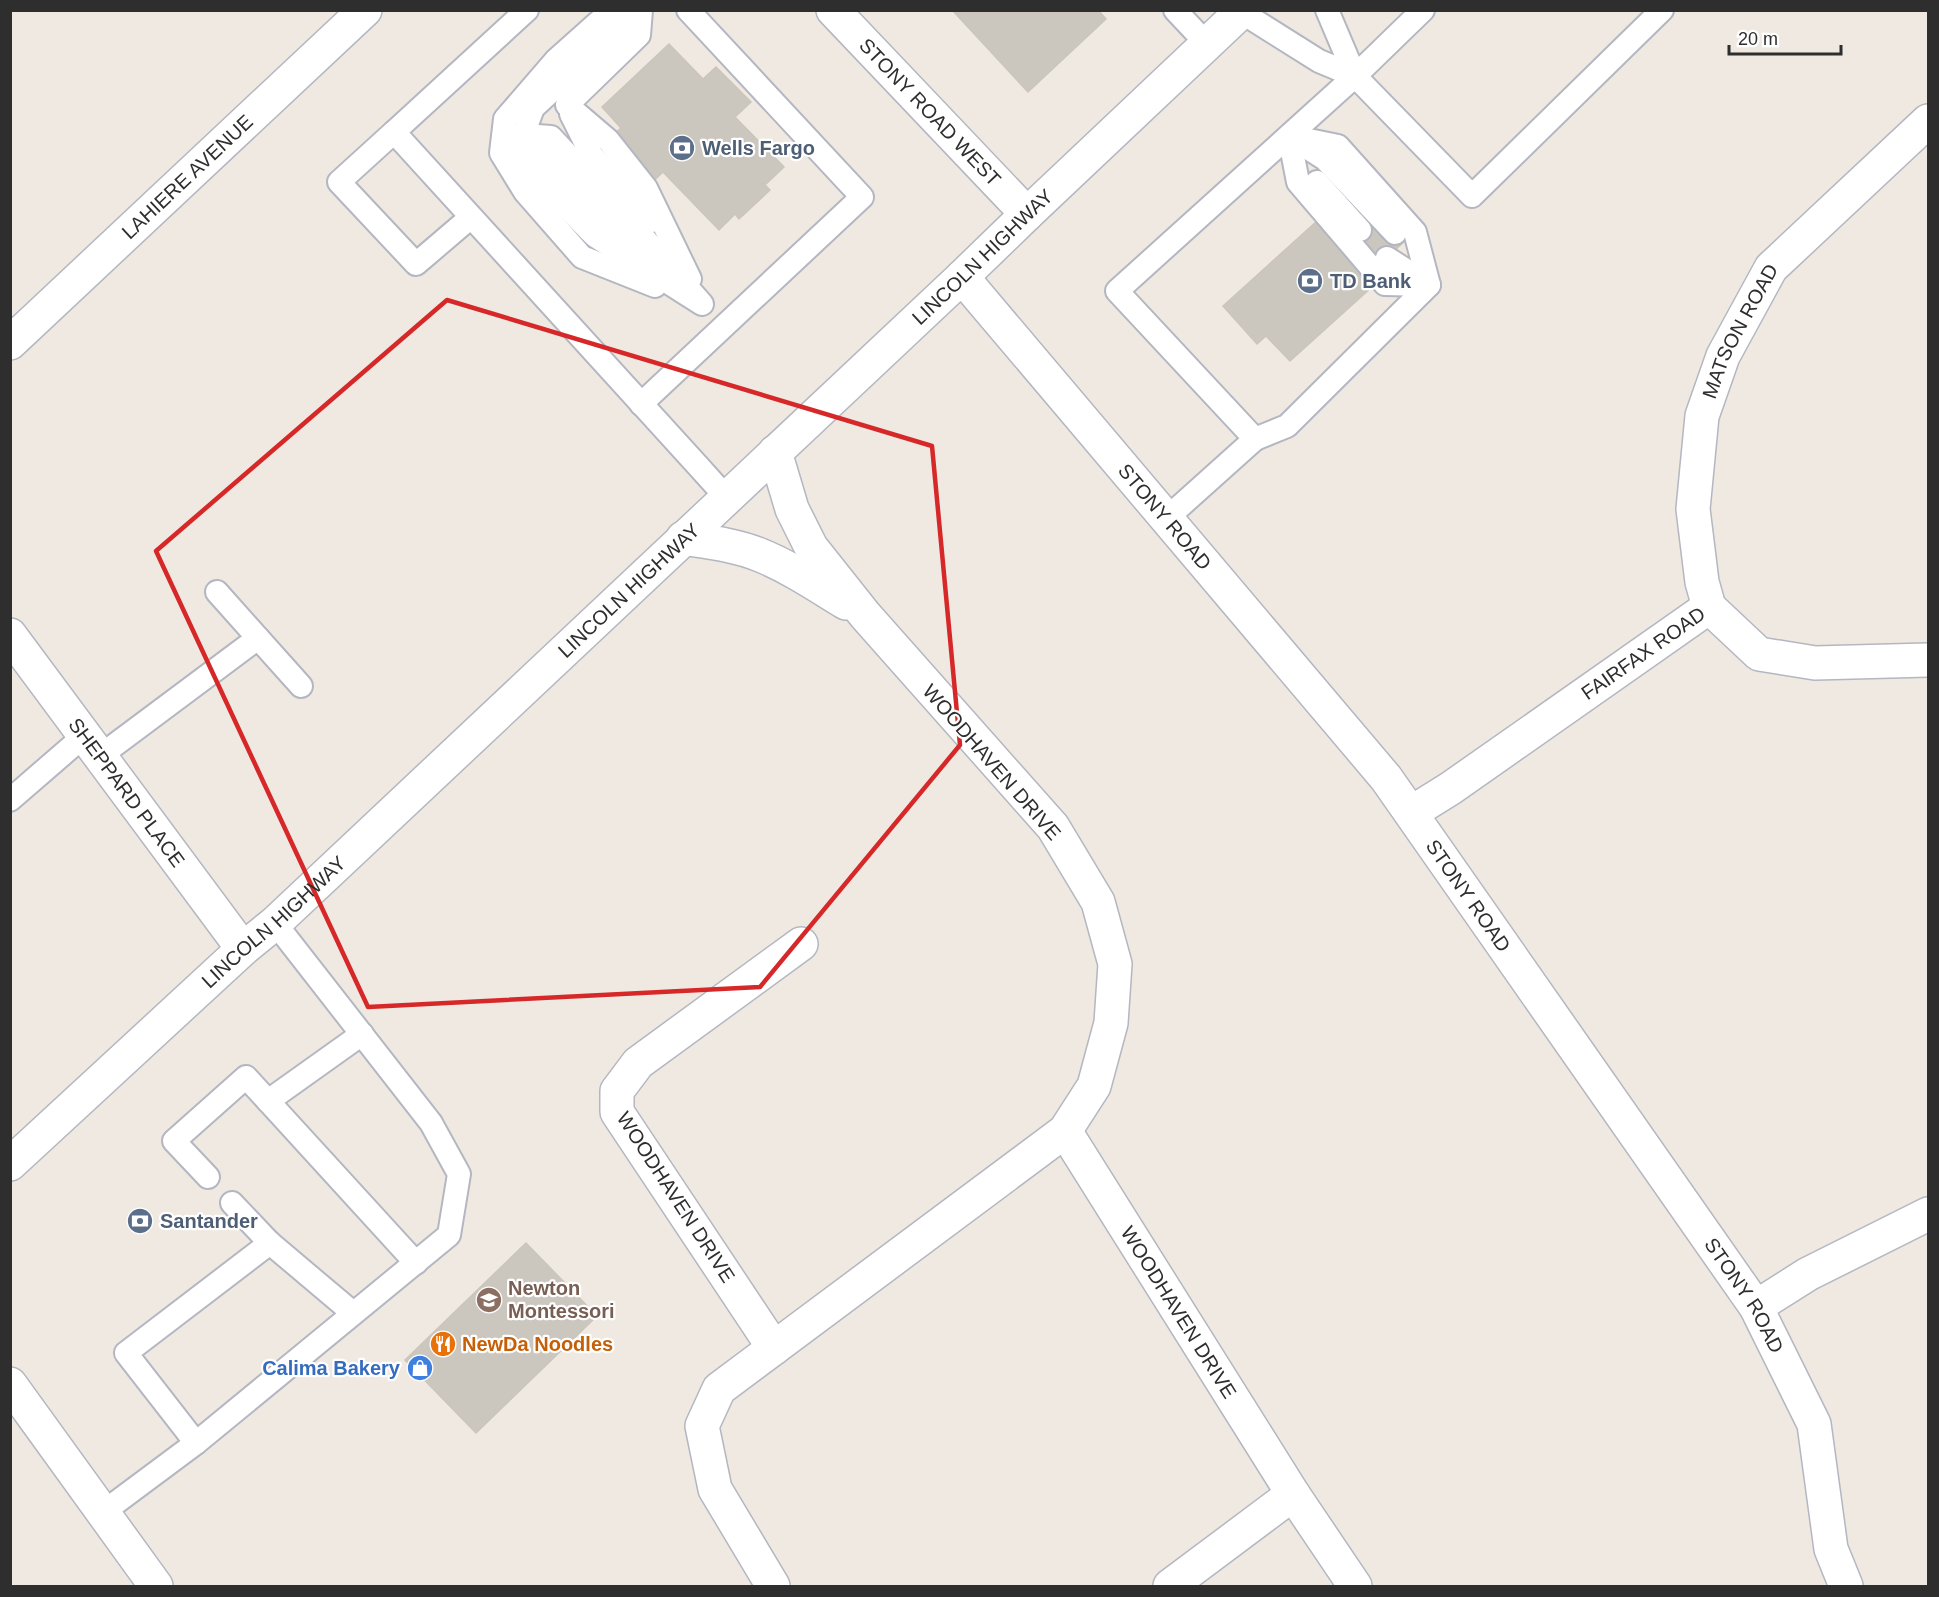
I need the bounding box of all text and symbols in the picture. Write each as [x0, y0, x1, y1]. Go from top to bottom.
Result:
scale bar [1729, 18, 1842, 56]
text: 20 m [1738, 29, 1778, 49]
street label: STONY ROAD WEST [855, 34, 1005, 190]
street label: LAHIERE AVENUE [117, 110, 257, 243]
bank icon: Wells Fargo [667, 133, 697, 163]
place label: Wells Fargo [702, 137, 815, 159]
street label: LINCOLN HIGHWAY [908, 185, 1057, 329]
street label: MATSON ROAD [1698, 260, 1782, 401]
bank icon: TD Bank [1295, 266, 1325, 296]
place label: TD Bank [1330, 270, 1412, 292]
street label: STONY ROAD [1114, 459, 1216, 574]
street label: LINCOLN HIGHWAY [554, 519, 704, 662]
street label: FAIRFAX ROAD [1577, 602, 1709, 704]
street label: WOODHAVEN DRIVE [919, 680, 1065, 844]
street label: SHEPPARD PLACE [64, 714, 189, 871]
street label: STONY ROAD [1422, 836, 1515, 956]
street label: LINCOLN HIGHWAY [197, 852, 350, 992]
street label: WOODHAVEN DRIVE [613, 1108, 739, 1286]
bank icon: Santander [125, 1206, 155, 1236]
place label: Santander [160, 1210, 258, 1232]
street label: WOODHAVEN DRIVE [1117, 1222, 1241, 1402]
street label: STONY ROAD [1700, 1234, 1788, 1357]
place label: Newton Montessori [508, 1277, 615, 1322]
school or university icon: Newton Montessori [474, 1285, 504, 1315]
restaurant icon: NewDa Noodles [428, 1329, 458, 1359]
place label: NewDa Noodles [462, 1333, 613, 1355]
shop icon: Calima Bakery [405, 1353, 435, 1383]
place label: Calima Bakery [262, 1357, 401, 1379]

